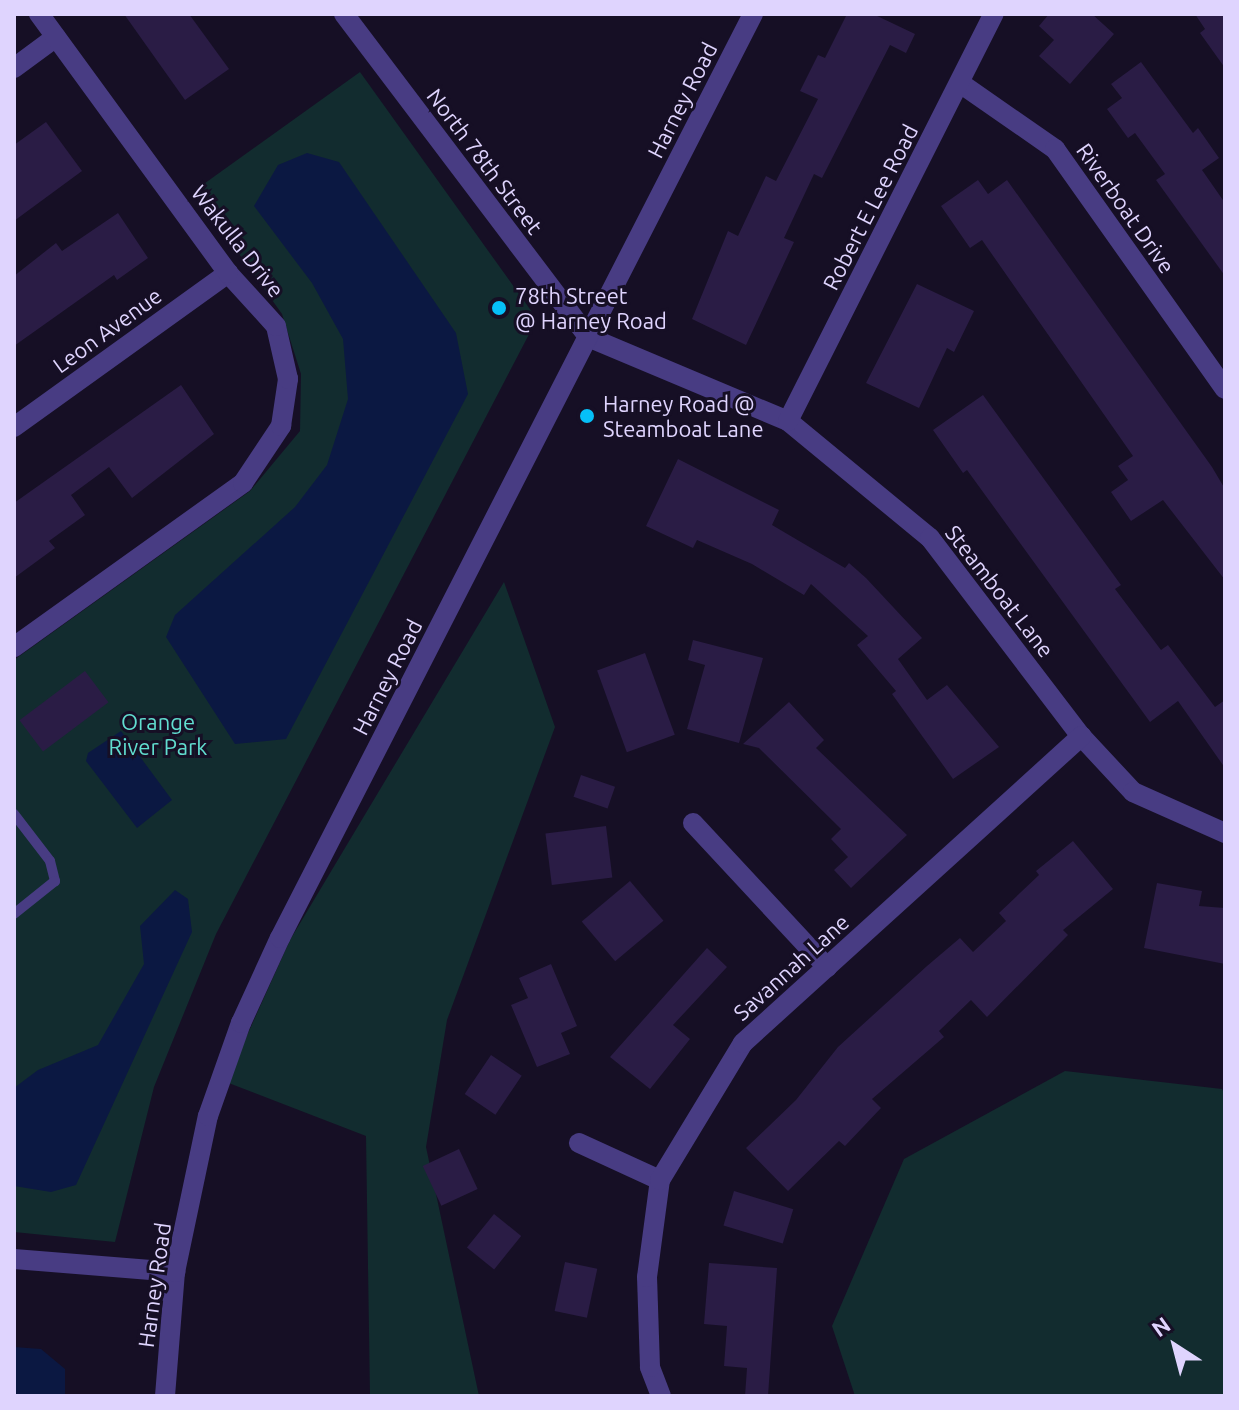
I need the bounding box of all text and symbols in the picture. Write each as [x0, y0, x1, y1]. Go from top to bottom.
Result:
street label: Harney Road [642, 38, 722, 162]
street label: North 78th Street [422, 83, 548, 239]
street label: Robert E Lee Road [817, 120, 923, 294]
street label: Riverboat Drive [1071, 138, 1181, 278]
street label: Wakulla Drive [186, 180, 290, 302]
street label: Leon Avenue [47, 282, 167, 378]
place label: 78th Street @ Harney Road [515, 282, 667, 334]
marker: 78th Street @ Harney Road [490, 299, 508, 317]
place label: Harney Road @ Steamboat Lane [603, 390, 764, 442]
marker: Harney Road @ Steamboat Lane [578, 407, 596, 425]
street label: Steamboat Lane [940, 520, 1060, 662]
street label: Harney Road [347, 615, 427, 739]
park label: Orange River Park [109, 708, 207, 760]
street label: Savannah Lane [728, 908, 854, 1026]
street label: Harney Road [132, 1221, 176, 1349]
north arrow [1135, 1306, 1215, 1386]
text: N [1147, 1311, 1175, 1341]

